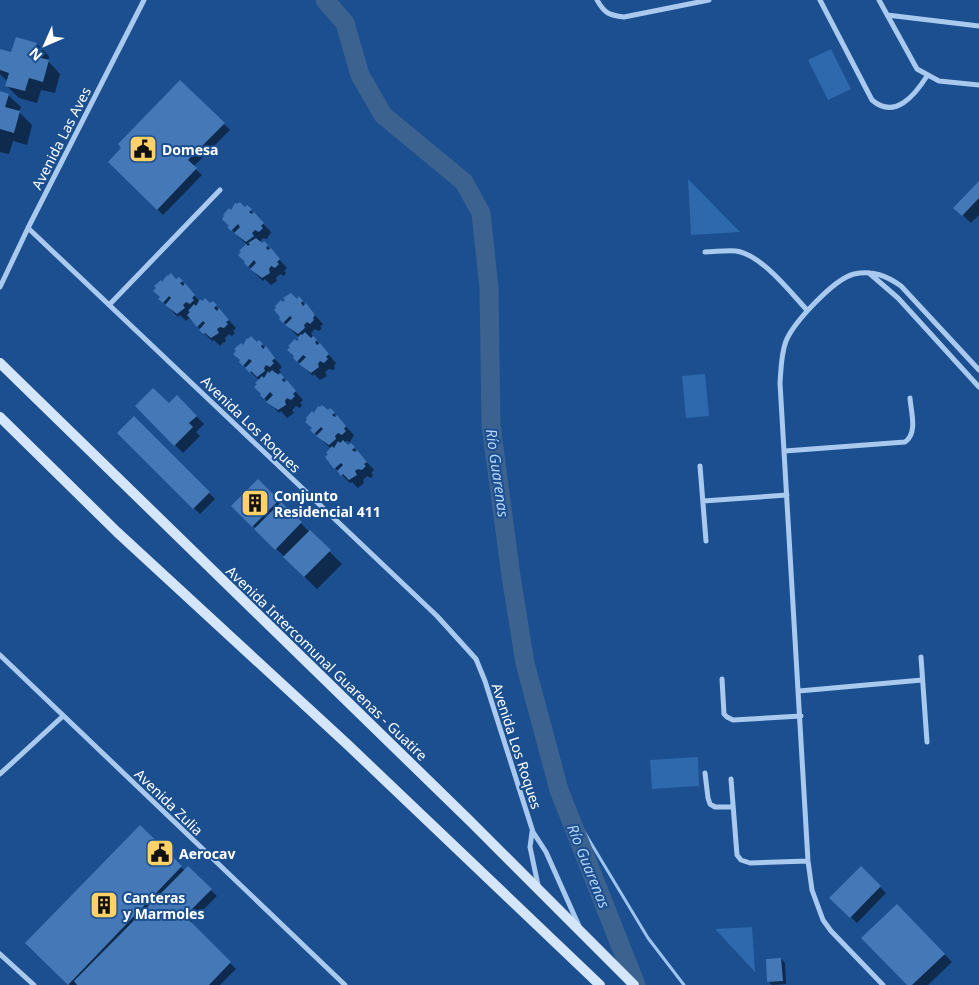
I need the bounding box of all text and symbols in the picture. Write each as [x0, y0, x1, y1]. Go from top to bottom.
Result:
north arrow [20, 20, 70, 70]
text: N [25, 44, 46, 65]
street label: Avenida Las Aves [27, 83, 95, 192]
public building icon: Domesa [128, 134, 158, 164]
place label: Domesa [162, 140, 218, 159]
street label: Avenida Los Roques [197, 371, 305, 477]
water label: Río Guarenas [482, 428, 514, 519]
place label: Conjunto Residencial 411 [274, 486, 381, 521]
building icon: Conjunto Residencial 411 [240, 488, 270, 518]
street label: Avenida Intercomunal Guarenas - Guatire [222, 561, 432, 765]
street label: Avenida Los Roques [488, 681, 546, 812]
street label: Avenida Zulia [131, 765, 207, 839]
water label: Río Guarenas [563, 821, 615, 911]
public building icon: Aerocav [145, 838, 175, 868]
place label: Aerocav [179, 844, 235, 863]
place label: Canteras y Marmoles [123, 888, 204, 923]
building icon: Canteras y Marmoles [89, 890, 119, 920]

